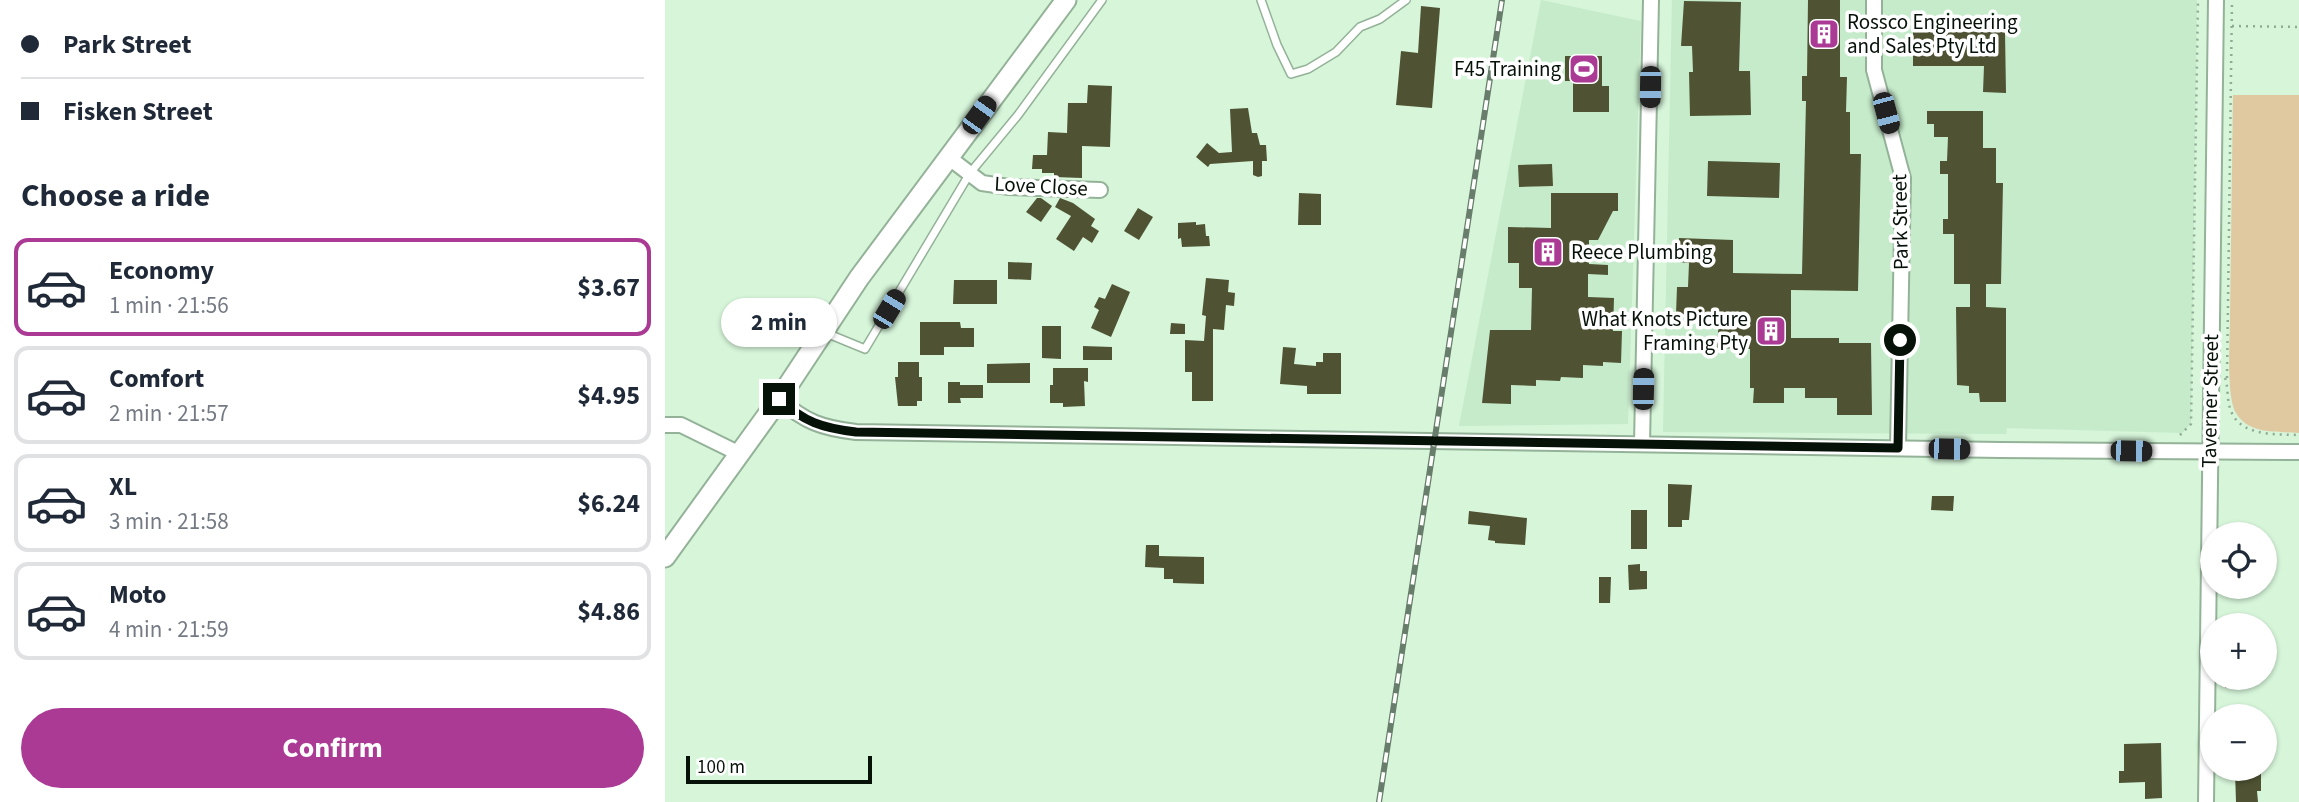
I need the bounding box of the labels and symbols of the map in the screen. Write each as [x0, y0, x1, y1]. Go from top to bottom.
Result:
place label: Rossco Engineering and Sales Pty Ltd [1847, 7, 2018, 61]
building icon: Rossco Engineering and Sales Pty Ltd [1807, 17, 1841, 51]
sports icon: F45 Training [1567, 52, 1601, 86]
place label: F45 Training [1454, 54, 1561, 84]
car [1640, 66, 1661, 108]
car [1871, 90, 1902, 136]
car [959, 92, 1000, 138]
street label: Love Close [994, 169, 1088, 203]
street label: Park Street [1884, 174, 1916, 270]
building icon: Reece Plumbing [1531, 235, 1565, 269]
place label: Reece Plumbing [1571, 237, 1713, 267]
car [870, 286, 909, 332]
callout: 2 min [721, 298, 837, 346]
place label: What Knots Picture Framing Pty [1581, 304, 1748, 358]
building icon: What Knots Picture Framing Pty [1754, 314, 1788, 348]
route start [1884, 324, 1916, 356]
street label: Taverner Street [2194, 334, 2226, 468]
car [1633, 368, 1654, 410]
route end [763, 383, 795, 415]
car [1928, 438, 1971, 460]
car [2110, 440, 2153, 462]
scale bar [686, 753, 871, 785]

